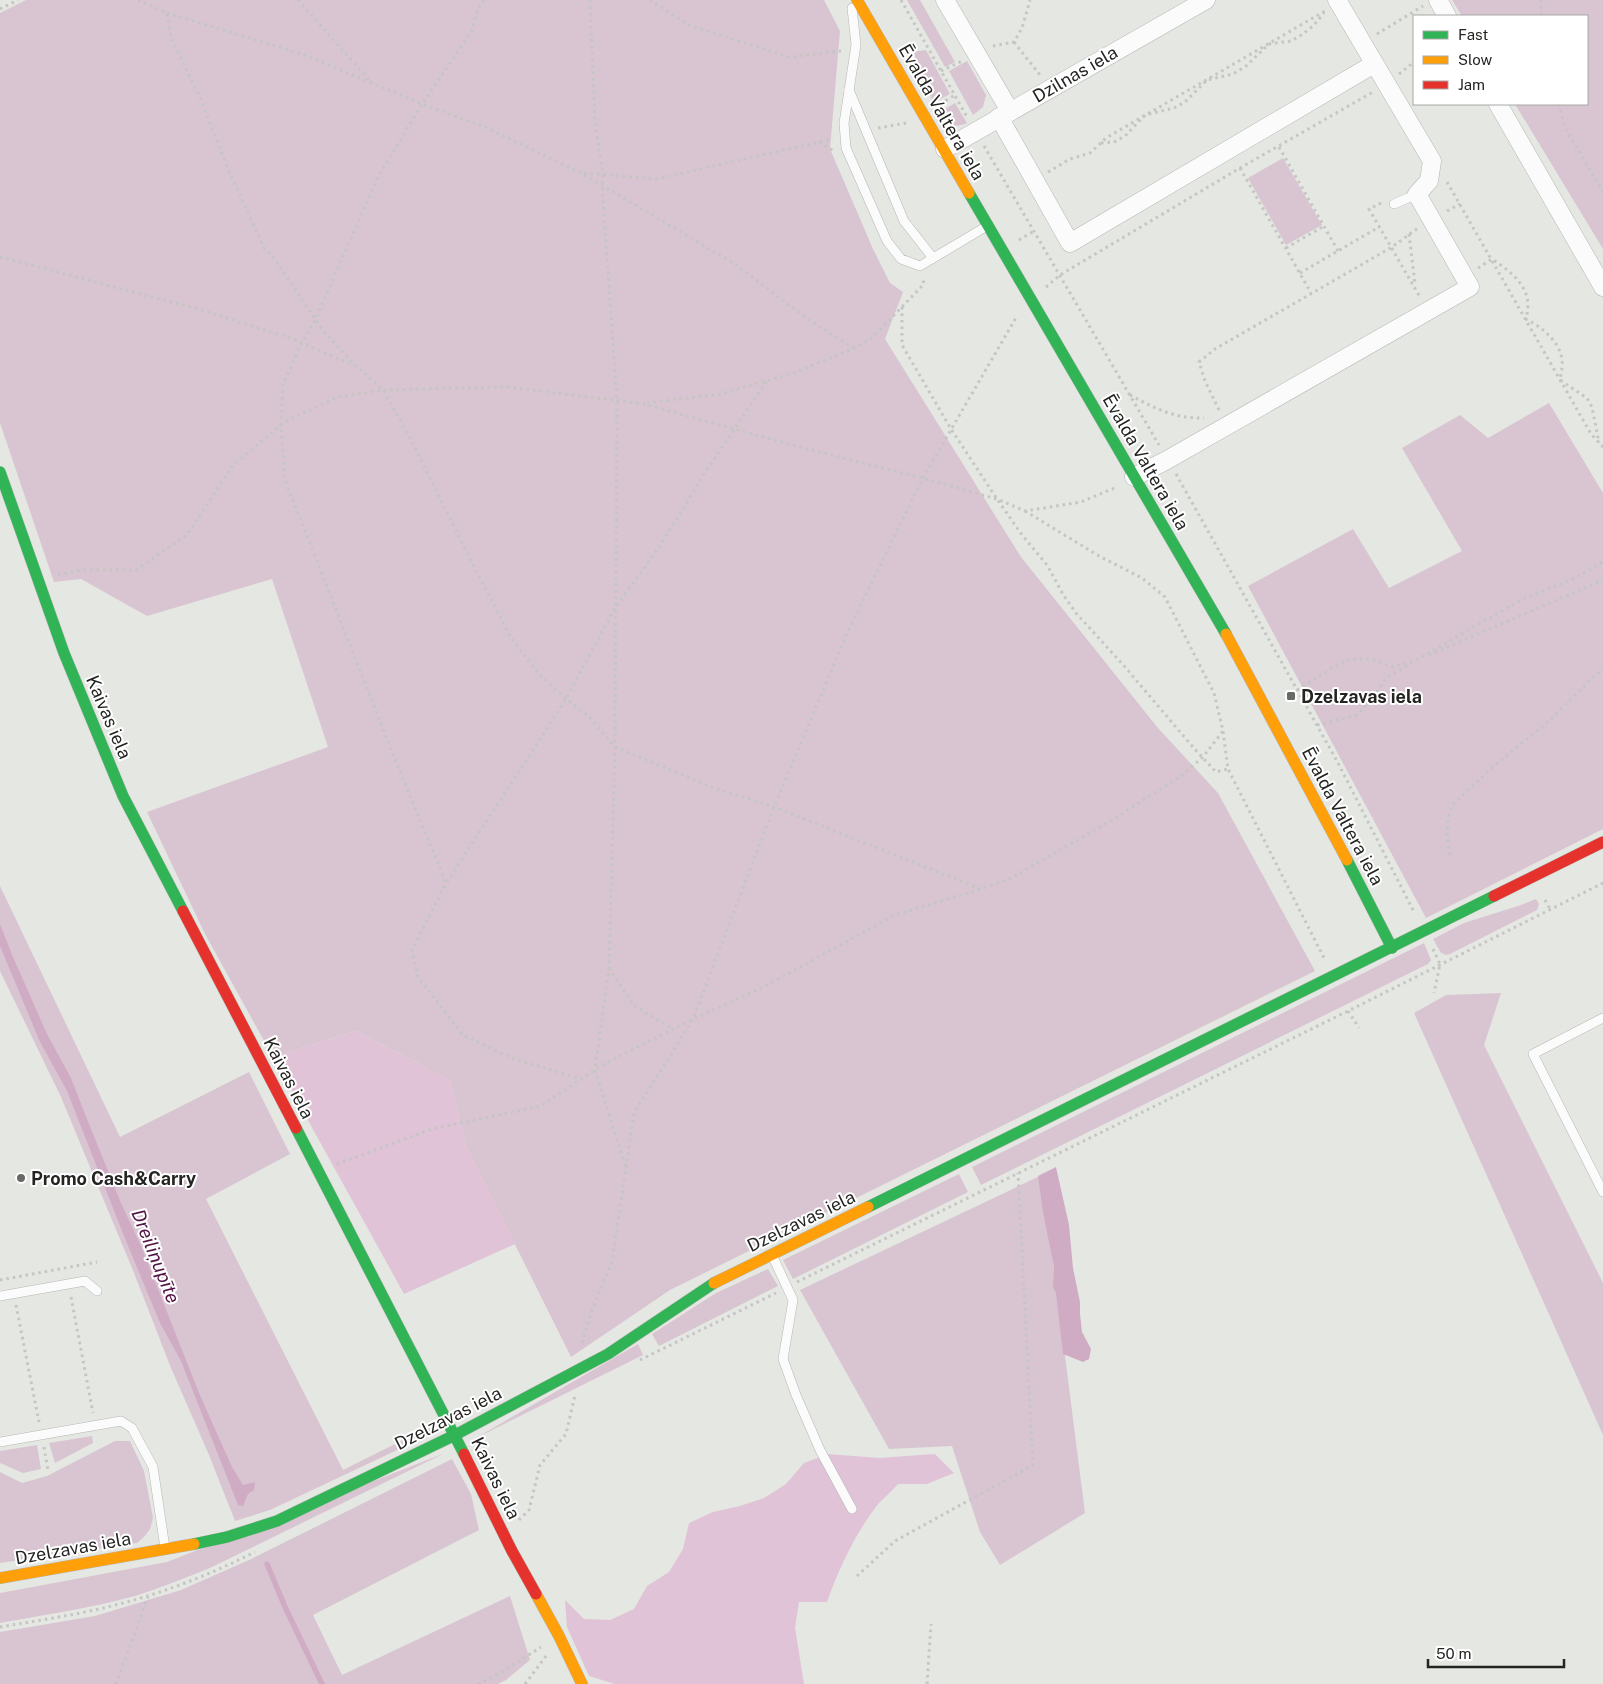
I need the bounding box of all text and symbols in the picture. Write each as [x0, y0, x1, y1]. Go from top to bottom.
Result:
legend [1413, 15, 1588, 105]
text: Fast [1458, 26, 1488, 43]
street label: Ēvalda Valtera iela [895, 40, 990, 184]
street label: Dzilnas iela [1029, 41, 1121, 107]
text: Slow [1458, 51, 1493, 68]
text: Jam [1458, 76, 1485, 93]
street label: Ēvalda Valtera iela [1099, 390, 1194, 534]
street label: Kaivas iela [82, 672, 136, 762]
place label: Dzelzavas iela [1301, 686, 1422, 707]
marker: Dzelzavas iela [1285, 690, 1297, 702]
street label: Ēvalda Valtera iela [1298, 743, 1389, 889]
street label: Kaivas iela [260, 1034, 318, 1122]
place label: Promo Cash&Carry [31, 1168, 196, 1189]
marker: Promo Cash&Carry [15, 1172, 27, 1184]
street label: Dzelzavas iela [744, 1186, 858, 1256]
water label: Dreiliņupīte [127, 1206, 185, 1306]
street label: Dzelzavas iela [391, 1382, 505, 1454]
street label: Kaivas iela [467, 1434, 525, 1522]
street label: Dzelzavas iela [13, 1527, 133, 1569]
scale bar [1428, 1636, 1564, 1668]
text: 50 m [1436, 1645, 1471, 1662]

